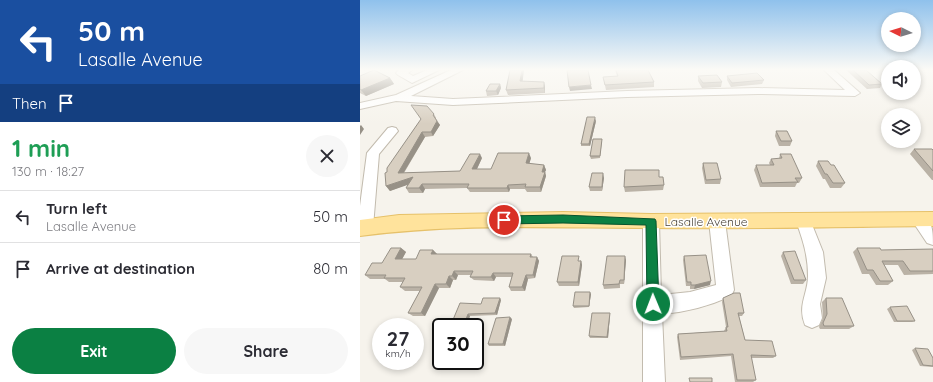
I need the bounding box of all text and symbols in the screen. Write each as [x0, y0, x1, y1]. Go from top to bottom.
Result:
north arrow [881, 12, 921, 52]
map controls [881, 12, 921, 148]
text: 50 m [78, 13, 145, 48]
icon: left [12, 16, 64, 68]
text: Lasalle Avenue [78, 48, 203, 71]
button: sound [881, 60, 921, 100]
icon: arrive [55, 92, 77, 114]
text: Then [12, 94, 47, 113]
button: layers [881, 108, 921, 148]
text: 1 min [12, 133, 70, 163]
button: close [306, 135, 348, 177]
text: 130 m · 18:27 [12, 163, 84, 179]
text: Turn left [46, 199, 108, 218]
pin [487, 203, 521, 237]
icon: left [12, 206, 34, 228]
text: 50 m [313, 207, 348, 226]
icon: arrive [493, 209, 515, 231]
street label: Lasalle Avenue [664, 214, 748, 229]
text: Lasalle Avenue [46, 218, 136, 234]
icon: arrive [12, 258, 34, 280]
text: Arrive at destination [46, 259, 195, 278]
text: 80 m [313, 259, 348, 278]
position arrow [632, 283, 674, 325]
speed limit sign: 30 [432, 318, 484, 370]
text: 27 [387, 326, 409, 351]
button: Exit [12, 328, 176, 374]
button: Share [184, 328, 348, 374]
text: km/h [385, 347, 411, 360]

